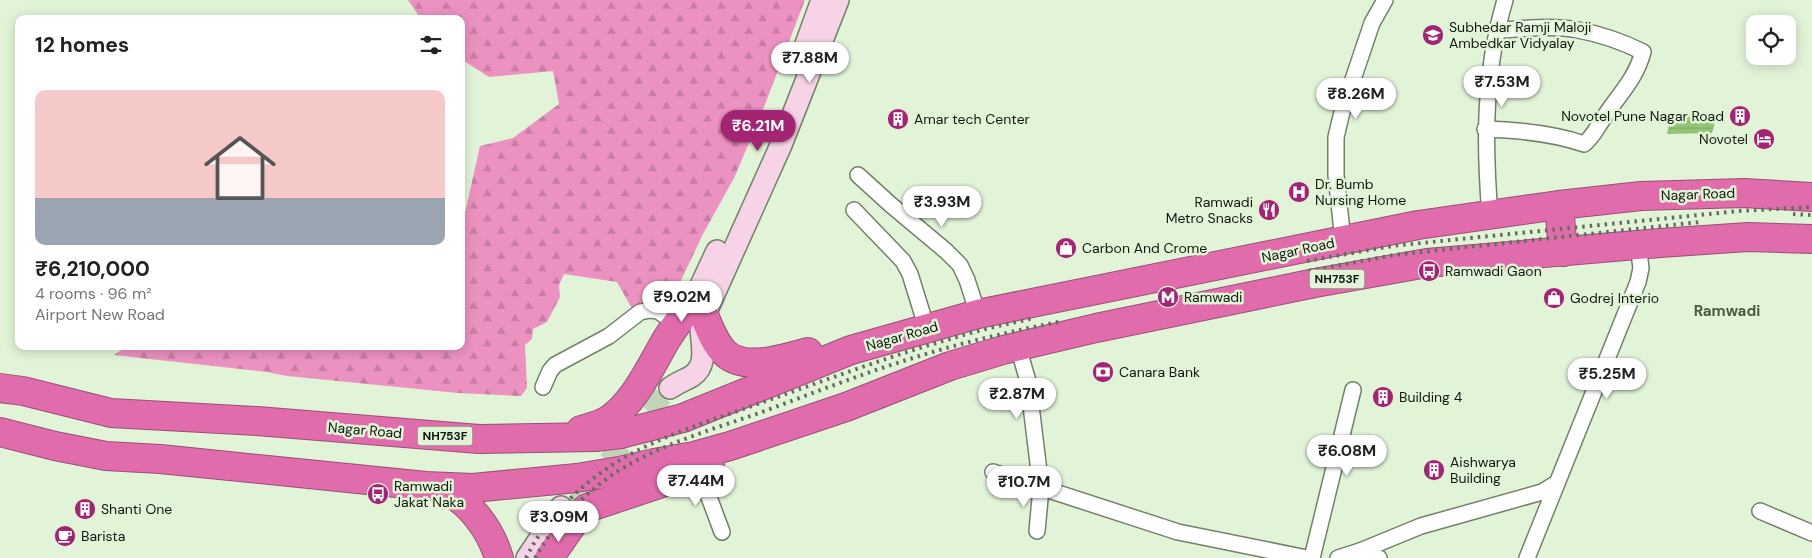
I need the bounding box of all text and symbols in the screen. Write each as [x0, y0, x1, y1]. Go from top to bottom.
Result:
map controls [1746, 15, 1796, 65]
button: locate [1746, 15, 1796, 65]
place label: Subhedar Ramji Maloji Ambedkar Vidyalay [1449, 18, 1591, 52]
school or university icon: Subhedar Ramji Maloji Ambedkar Vidyalay [1421, 23, 1445, 47]
text: 12 homes [35, 31, 129, 59]
icon: filters [417, 31, 445, 59]
pin: ₹7.88M [769, 42, 851, 84]
text: ₹7.88M [782, 47, 838, 68]
pin: ₹7.53M [1461, 66, 1543, 108]
text: ₹7.53M [1474, 71, 1530, 92]
pin: ₹8.26M [1315, 78, 1397, 120]
text: ₹8.26M [1327, 83, 1385, 104]
building icon: Novotel Pune Nagar Road [1728, 104, 1752, 128]
building icon: Amar tech Center [886, 107, 910, 131]
place label: Novotel Pune Nagar Road [1561, 107, 1724, 125]
pin: ₹6.21M [717, 110, 799, 152]
place label: Amar tech Center [914, 110, 1030, 128]
text: ₹6.21M [732, 115, 784, 136]
icon: home [195, 123, 285, 213]
hotel icon: Novotel [1752, 127, 1776, 151]
place label: Novotel [1699, 130, 1748, 148]
place label: Dr. Bumb Nursing Home [1315, 175, 1406, 209]
hospital icon: Dr. Bumb Nursing Home [1287, 180, 1311, 204]
street label: Nagar Road [1661, 184, 1735, 204]
pin: ₹3.93M [901, 186, 983, 228]
text: ₹3.93M [914, 191, 970, 212]
place label: Ramwadi Metro Snacks [1166, 193, 1253, 227]
restaurant icon: Ramwadi Metro Snacks [1257, 198, 1281, 222]
street label: Nagar Road [1260, 233, 1336, 267]
shop icon: Carbon And Crome [1054, 236, 1078, 260]
place label: Carbon And Crome [1082, 239, 1207, 257]
text: ₹6,210,000 [35, 255, 150, 283]
bus stop icon: Ramwadi Gaon [1417, 259, 1441, 283]
place label: Ramwadi Gaon [1445, 262, 1542, 280]
road number: NH753F [1310, 270, 1364, 288]
pin: ₹9.02M [641, 280, 723, 323]
text: 4 rooms · 96 m² [35, 283, 151, 304]
metro station icon: Ramwadi [1156, 285, 1180, 309]
text: ₹9.02M [653, 286, 711, 307]
shop icon: Godrej Interio [1542, 286, 1566, 310]
place label: Ramwadi [1184, 288, 1242, 306]
place label: Godrej Interio [1570, 289, 1659, 307]
district label: Ramwadi [1694, 301, 1760, 321]
text: Airport New Road [35, 304, 165, 325]
street label: Nagar Road [864, 317, 940, 355]
pin: ₹5.25M [1566, 358, 1648, 400]
bank icon: Canara Bank [1091, 360, 1115, 384]
place label: Canara Bank [1119, 363, 1200, 381]
text: ₹5.25M [1578, 363, 1636, 384]
pin: ₹2.87M [976, 378, 1058, 420]
text: ₹2.87M [989, 383, 1045, 404]
building icon: Building 4 [1371, 385, 1395, 409]
place label: Building 4 [1399, 388, 1463, 406]
street label: Nagar Road [327, 418, 403, 442]
road number: NH753F [418, 426, 472, 446]
pin: ₹6.08M [1306, 434, 1388, 477]
text: ₹6.08M [1318, 440, 1376, 461]
place label: Aishwarya Building [1450, 453, 1516, 487]
building icon: Aishwarya Building [1422, 458, 1446, 482]
pin: ₹7.44M [655, 464, 737, 507]
pin: ₹10.7M [983, 466, 1065, 508]
text: ₹7.44M [668, 470, 724, 491]
text: ₹10.7M [998, 471, 1050, 492]
place label: Ramwadi Jakat Naka [394, 477, 464, 511]
bus stop icon: Ramwadi Jakat Naka [366, 482, 390, 506]
building icon: Shanti One [73, 497, 97, 521]
place label: Shanti One [101, 500, 172, 518]
pin: ₹3.09M [518, 500, 600, 543]
text: ₹3.09M [530, 506, 588, 527]
cafe icon: Barista [53, 524, 77, 548]
place label: Barista [81, 527, 125, 545]

